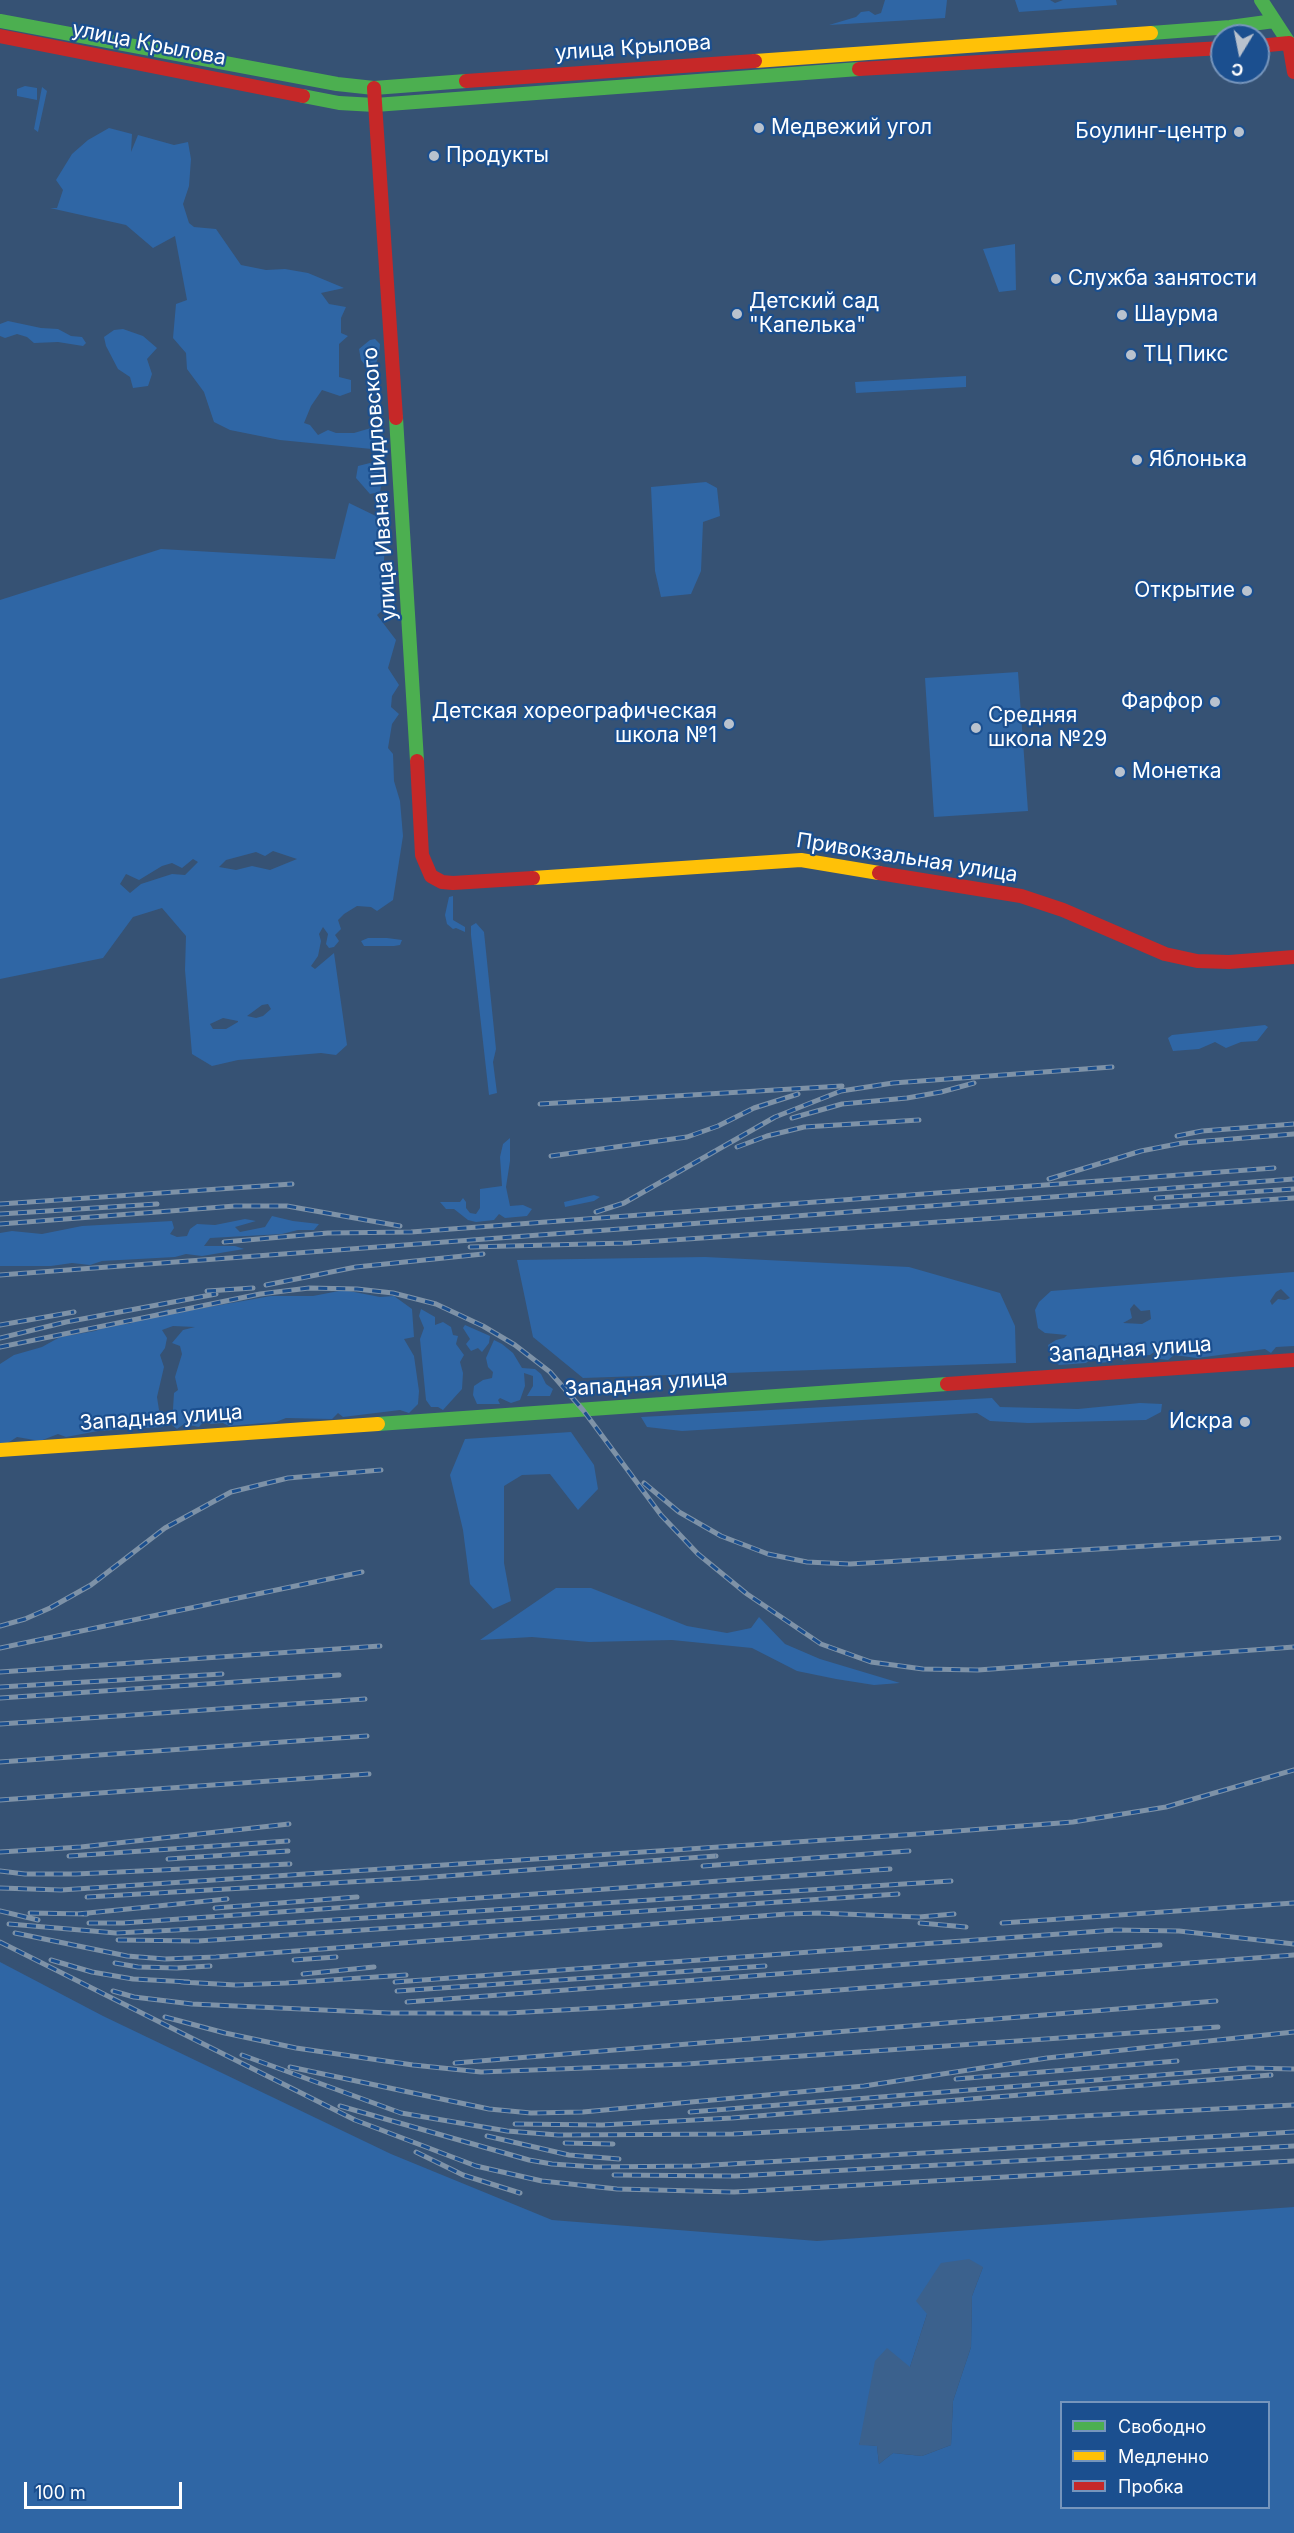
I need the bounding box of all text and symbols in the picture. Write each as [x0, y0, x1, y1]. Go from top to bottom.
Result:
street label: улица Крылова [70, 17, 228, 71]
north arrow [1210, 24, 1270, 84]
street label: улица Крылова [554, 30, 712, 66]
text: С [1230, 59, 1245, 81]
place label: Медвежий угол [771, 115, 932, 141]
place label: Боулинг-центр [1075, 119, 1227, 145]
marker: Медвежий угол [752, 121, 766, 135]
marker: Боулинг-центр [1232, 125, 1246, 139]
place label: Продукты [446, 143, 549, 169]
marker: Продукты [427, 149, 441, 163]
place label: Служба занятости [1068, 266, 1257, 292]
marker: Служба занятости [1049, 272, 1063, 286]
place label: Детский сад "Капелька" [749, 289, 879, 339]
place label: Шаурма [1134, 302, 1218, 328]
marker: Детский сад "Капелька" [730, 307, 744, 321]
marker: Шаурма [1115, 308, 1129, 322]
place label: ТЦ Пикс [1143, 342, 1229, 368]
street label: улица Ивана Шидловского [358, 346, 402, 622]
marker: ТЦ Пикс [1124, 348, 1138, 362]
place label: Яблонька [1149, 447, 1247, 473]
marker: Яблонька [1130, 453, 1144, 467]
place label: Открытие [1134, 578, 1235, 604]
marker: Открытие [1240, 584, 1254, 598]
place label: Фарфор [1121, 689, 1203, 715]
marker: Фарфор [1208, 695, 1222, 709]
place label: Детская хореографическая школа №1 [432, 699, 717, 749]
place label: Средняя школа №29 [988, 703, 1107, 753]
marker: Детская хореографическая школа №1 [722, 717, 736, 731]
marker: Средняя школа №29 [969, 721, 983, 735]
place label: Монетка [1132, 759, 1222, 785]
marker: Монетка [1113, 765, 1127, 779]
street label: Привокзальная улица [795, 828, 1019, 888]
street label: Западная улица [1048, 1332, 1212, 1368]
street label: Западная улица [564, 1366, 728, 1402]
street label: Западная улица [79, 1400, 243, 1436]
place label: Искра [1169, 1409, 1233, 1435]
marker: Искра [1238, 1415, 1252, 1429]
legend [1060, 2401, 1270, 2509]
text: Свободно [1118, 2416, 1206, 2437]
text: Медленно [1118, 2446, 1209, 2467]
scale bar [27, 2470, 184, 2508]
text: Пробка [1118, 2476, 1184, 2497]
text: 100 m [35, 2482, 86, 2503]

